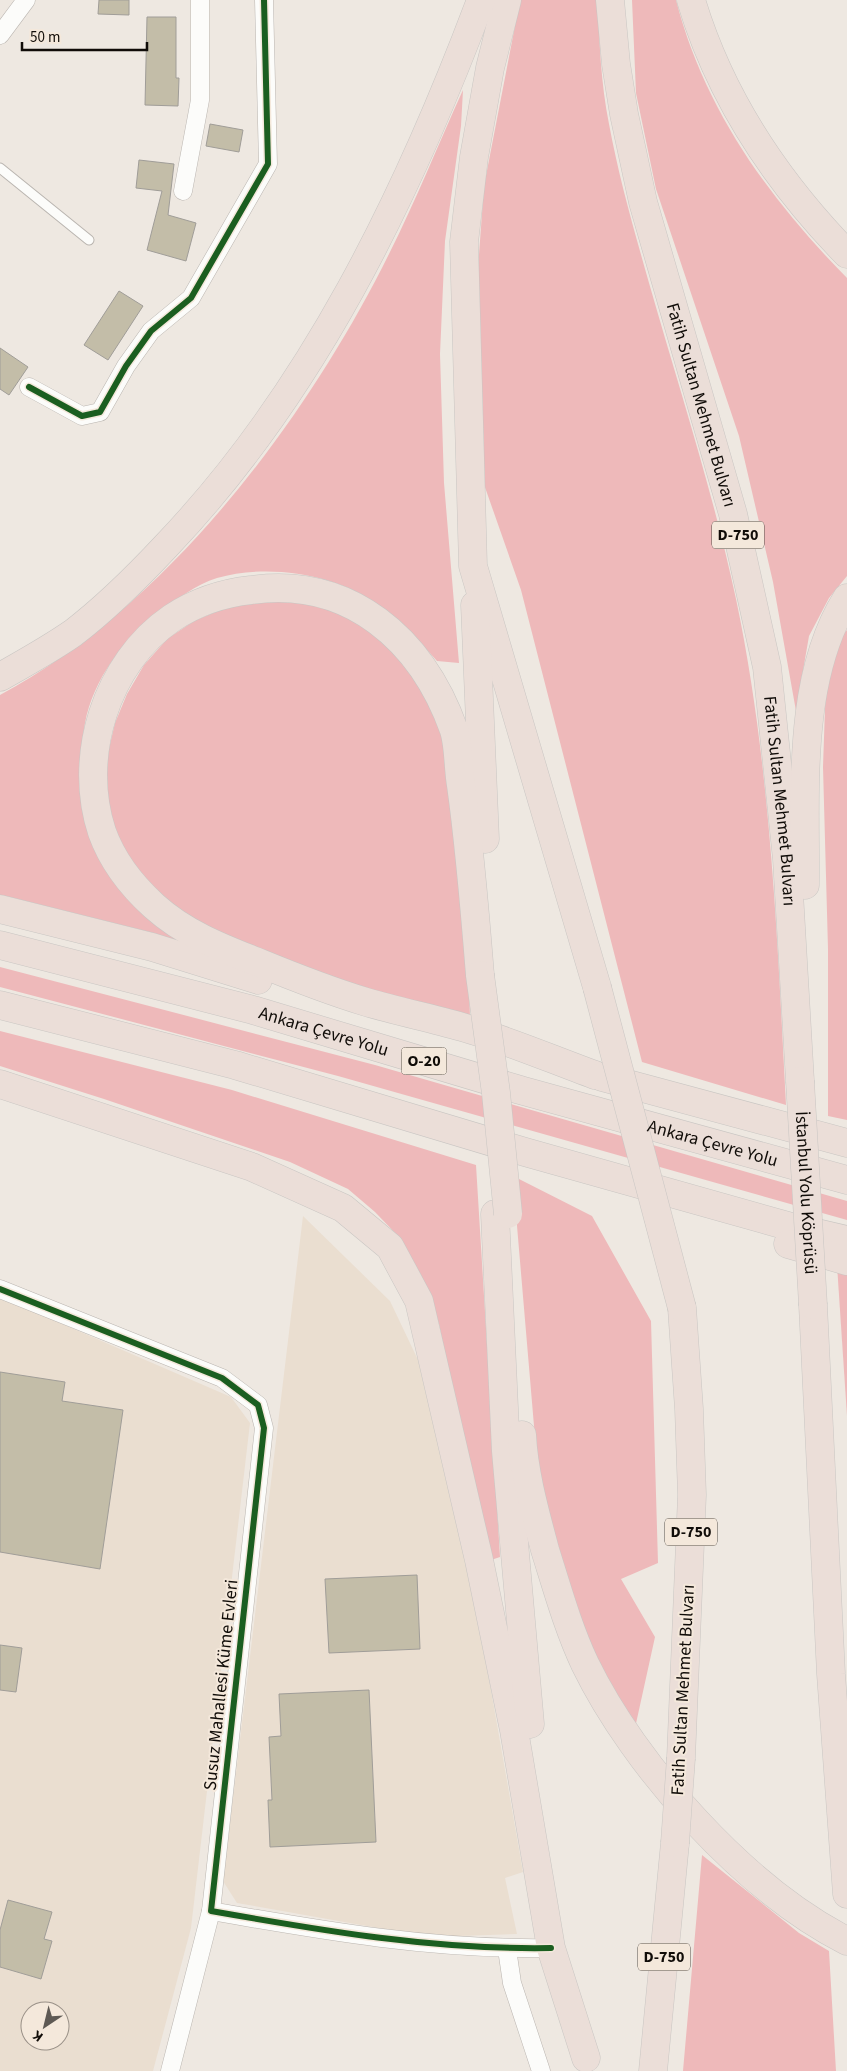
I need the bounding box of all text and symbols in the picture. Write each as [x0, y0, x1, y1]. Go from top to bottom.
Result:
scale bar [22, 20, 148, 52]
text: 50 m [30, 27, 60, 48]
street label: Fatih Sultan Mehmet Bulvarı [660, 300, 743, 510]
road number: D-750 [712, 522, 764, 548]
street label: Fatih Sultan Mehmet Bulvarı [758, 694, 802, 907]
street label: Ankara Çevre Yolu [256, 1000, 392, 1062]
road number: O-20 [402, 1048, 446, 1074]
street label: İstanbul Yolu Köprüsü [789, 1110, 824, 1275]
street label: Ankara Çevre Yolu [645, 1113, 781, 1173]
road number: D-750 [665, 1518, 717, 1545]
street label: Susuz Mahallesi Küme Evleri [197, 1578, 245, 1792]
street label: Fatih Sultan Mehmet Bulvarı [665, 1584, 701, 1796]
road number: D-750 [638, 1944, 690, 1970]
north arrow [20, 2001, 70, 2051]
text: K [29, 2025, 47, 2046]

